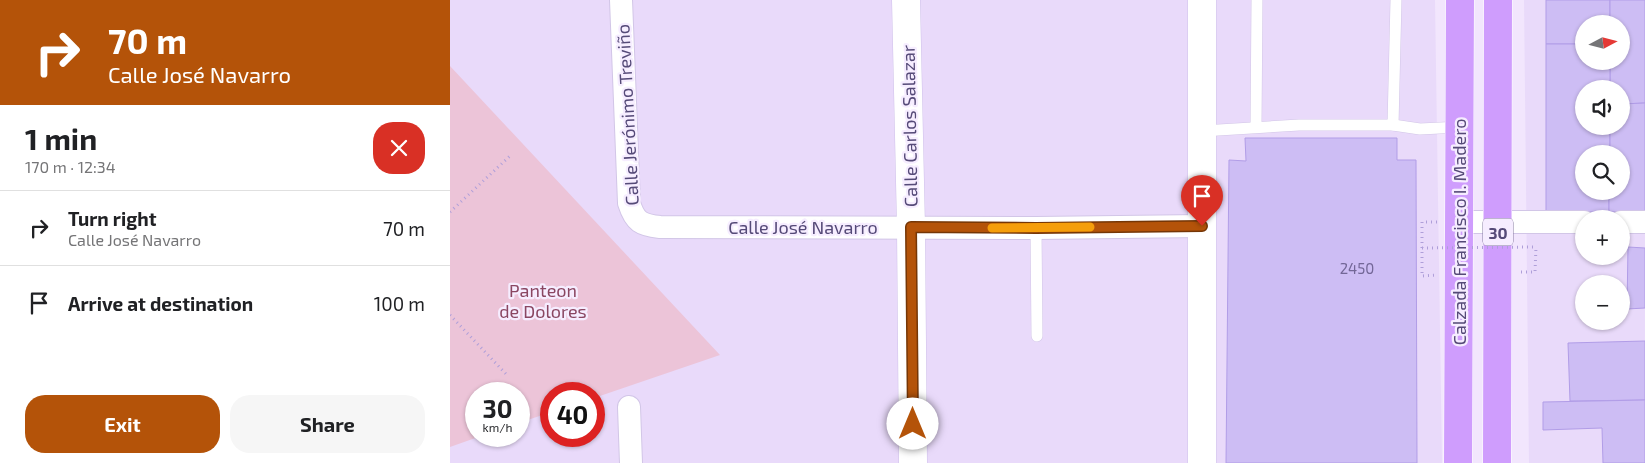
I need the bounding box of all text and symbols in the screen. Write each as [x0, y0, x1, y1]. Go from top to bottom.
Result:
north arrow [1575, 15, 1630, 70]
map controls [1575, 15, 1630, 330]
text: 70 m [108, 19, 187, 61]
icon: right [25, 20, 90, 85]
street label: Calle Jerónimo Treviño [611, 24, 643, 206]
street label: Calle Carlos Salazar [897, 45, 921, 207]
text: Calle José Navarro [108, 61, 291, 87]
button: sound [1575, 80, 1630, 135]
street label: Calzada Francisco I. Madero [1448, 119, 1470, 345]
text: 1 min [25, 120, 97, 156]
button: close [373, 122, 425, 174]
button: search [1575, 145, 1630, 200]
text: 170 m · 12:34 [25, 157, 116, 176]
pin [1181, 175, 1223, 226]
icon: arrive [1188, 182, 1216, 210]
text: Turn right [68, 207, 156, 230]
button: + [1575, 210, 1630, 265]
icon: right [25, 214, 53, 242]
street label: Calle José Navarro [728, 216, 878, 238]
text: 70 m [383, 217, 425, 240]
road number: 30 [1483, 218, 1513, 246]
text: Calle José Navarro [68, 230, 201, 249]
house number: 2450 [1340, 259, 1374, 277]
button: − [1575, 275, 1630, 330]
park label: Panteon de Dolores [499, 279, 587, 322]
icon: arrive [25, 289, 53, 317]
text: Arrive at destination [68, 292, 253, 315]
text: 100 m [374, 292, 425, 315]
speed limit sign: 40 [540, 382, 605, 447]
text: 30 [483, 393, 512, 423]
button: Exit [25, 395, 220, 453]
button: Share [230, 395, 425, 453]
position arrow [886, 397, 938, 449]
text: km/h [483, 420, 512, 434]

